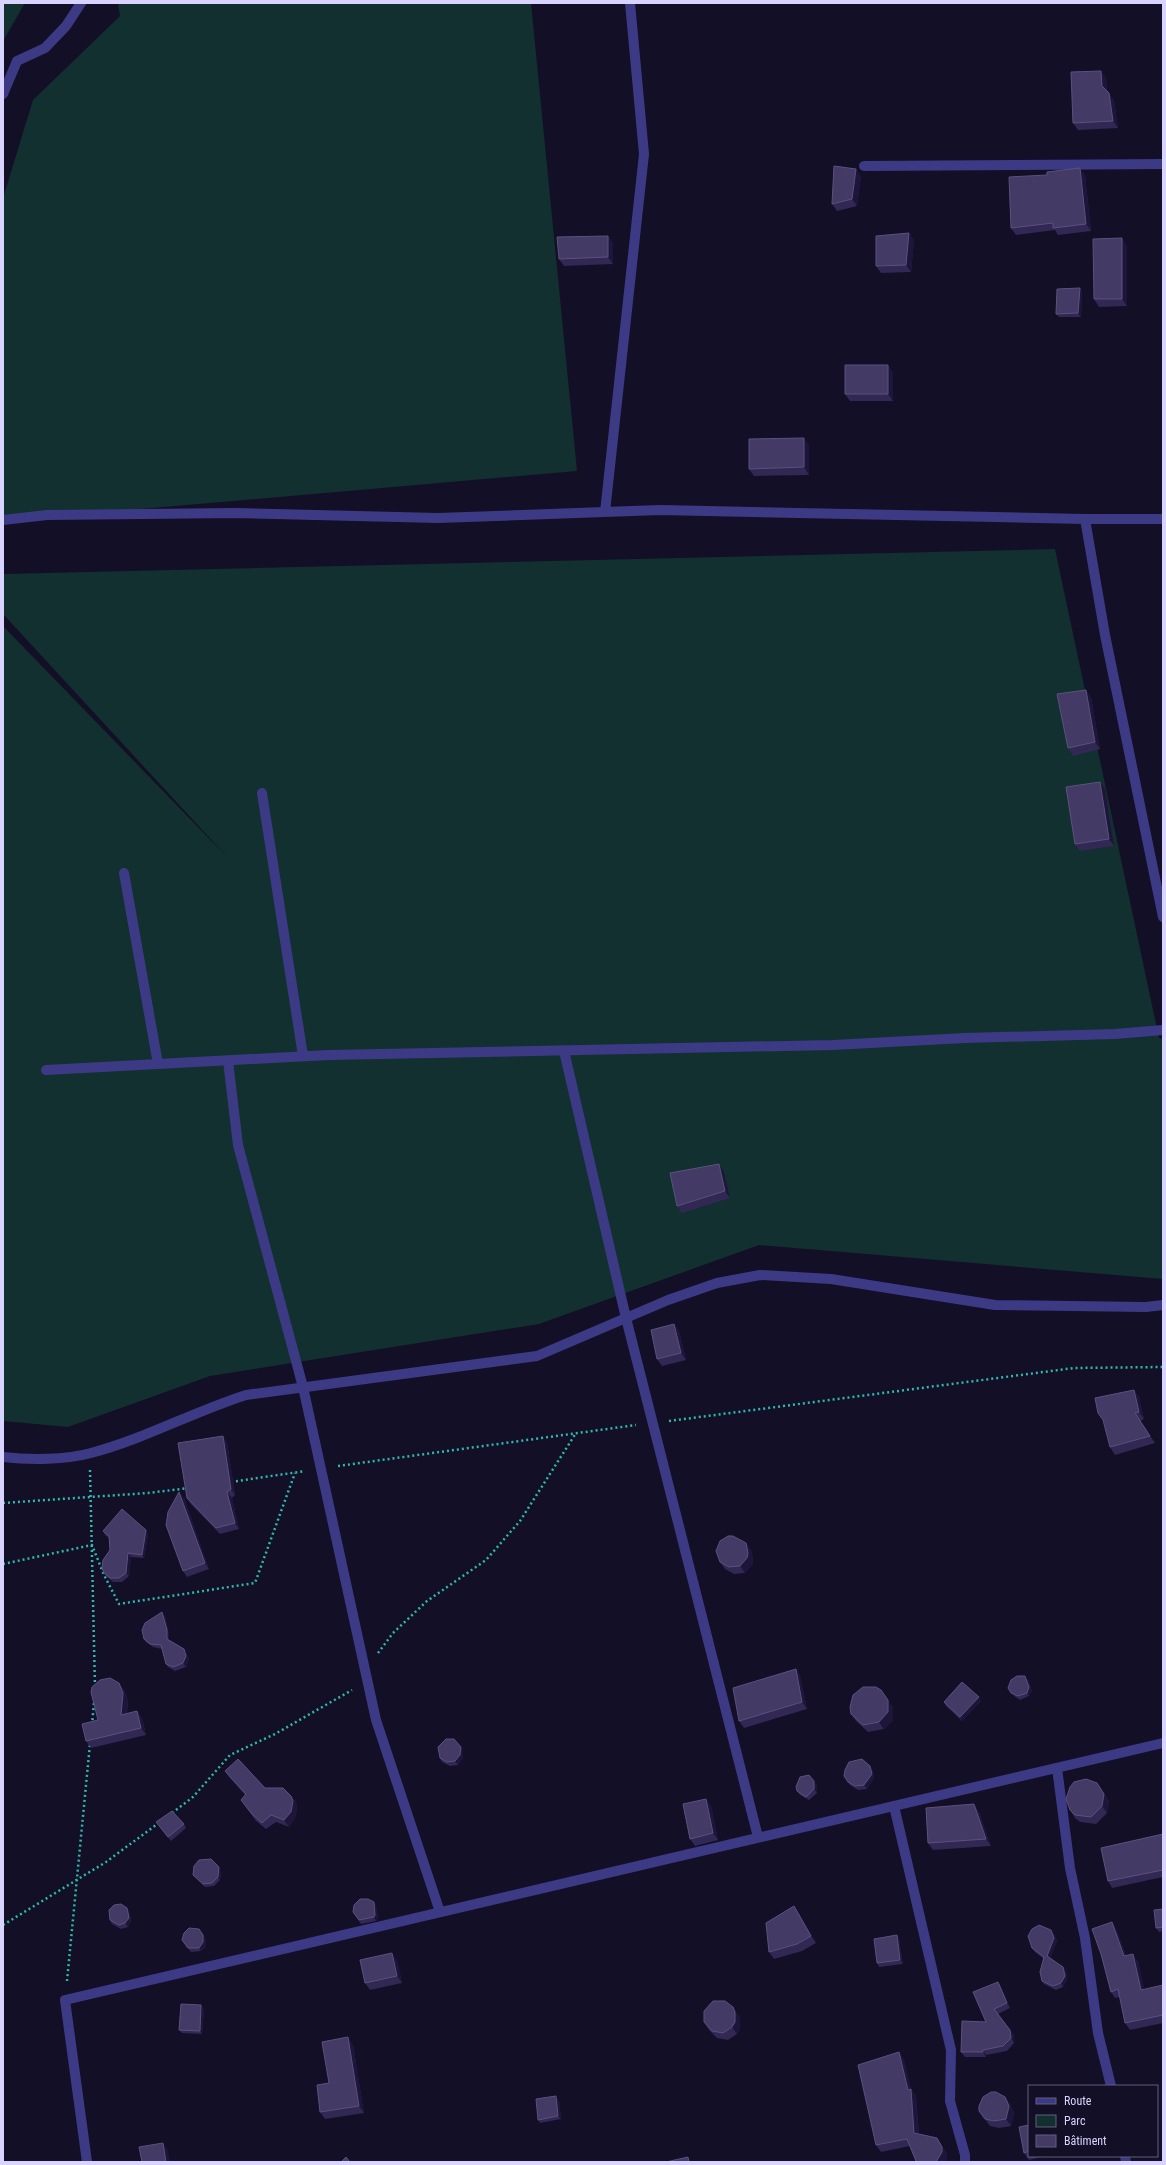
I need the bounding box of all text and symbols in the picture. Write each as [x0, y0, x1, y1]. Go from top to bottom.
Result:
legend [1028, 2085, 1158, 2157]
text: Route [1064, 2094, 1092, 2108]
text: Parc [1064, 2114, 1086, 2128]
text: Bâtiment [1064, 2134, 1107, 2148]

